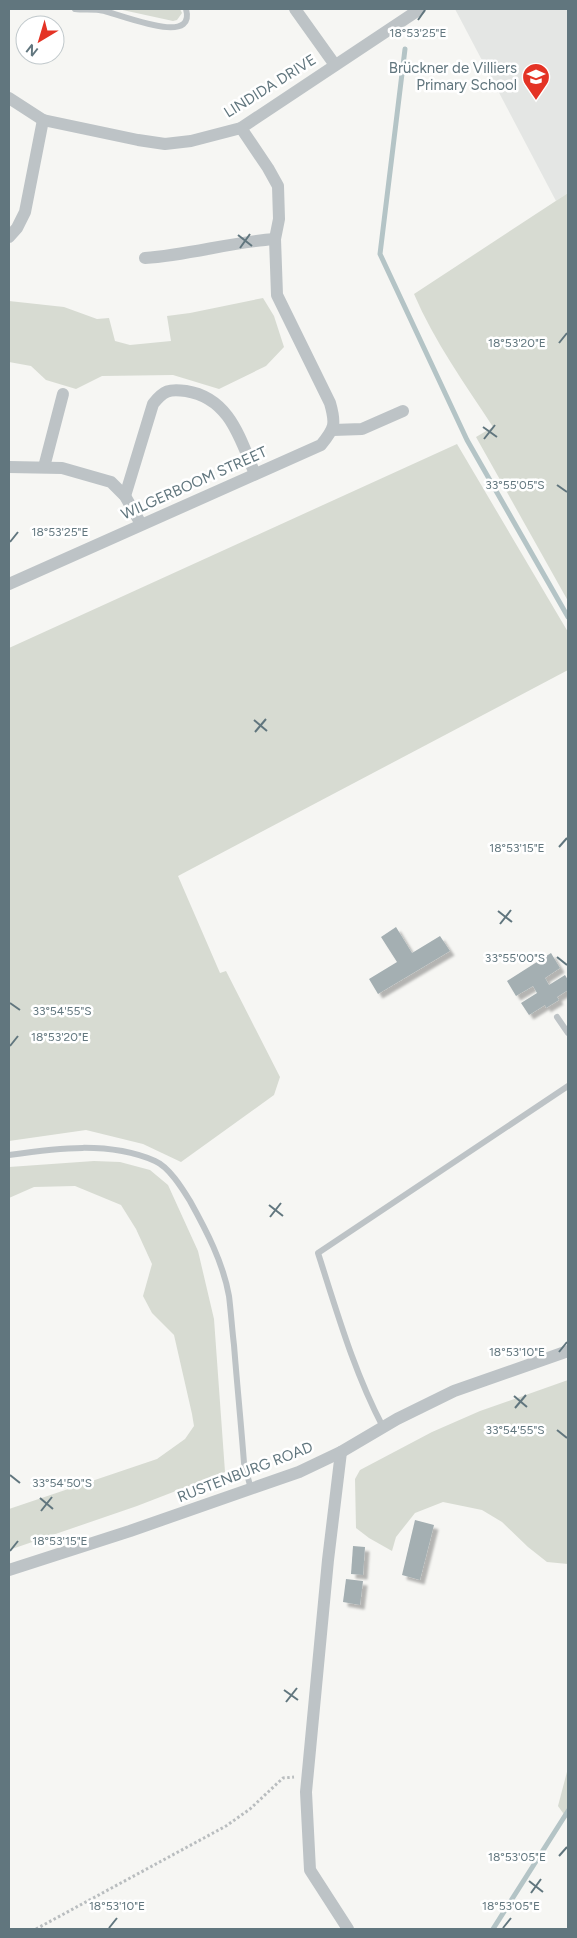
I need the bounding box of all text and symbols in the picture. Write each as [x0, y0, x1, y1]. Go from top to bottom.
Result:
north arrow [15, 15, 65, 65]
text: 18°53'25"E [389, 26, 447, 40]
text: N [23, 40, 42, 60]
street label: LINDIDA DRIVE [221, 51, 319, 121]
place label: Brückner de Villiers Primary School [389, 59, 517, 94]
school or university icon: Brückner de Villiers Primary School [521, 62, 551, 101]
text: 18°53'20"E [488, 336, 546, 350]
street label: WILGERBOOM STREET [118, 442, 270, 523]
text: 33°55'05"S [485, 478, 545, 492]
text: 18°53'25"E [31, 525, 89, 539]
text: 18°53'15"E [489, 841, 545, 855]
text: 33°55'00"S [485, 951, 545, 965]
text: 33°54'55"S [32, 1004, 92, 1018]
text: 18°53'20"E [31, 1030, 89, 1044]
text: 18°53'10"E [489, 1345, 545, 1359]
text: 33°54'55"S [485, 1423, 545, 1437]
street label: RUSTENBURG ROAD [175, 1438, 315, 1506]
text: 33°54'50"S [32, 1476, 92, 1490]
text: 18°53'15"E [32, 1534, 88, 1548]
text: 18°53'05"E [488, 1850, 546, 1864]
text: 18°53'10"E [89, 1899, 145, 1913]
text: 18°53'05"E [482, 1899, 540, 1913]

